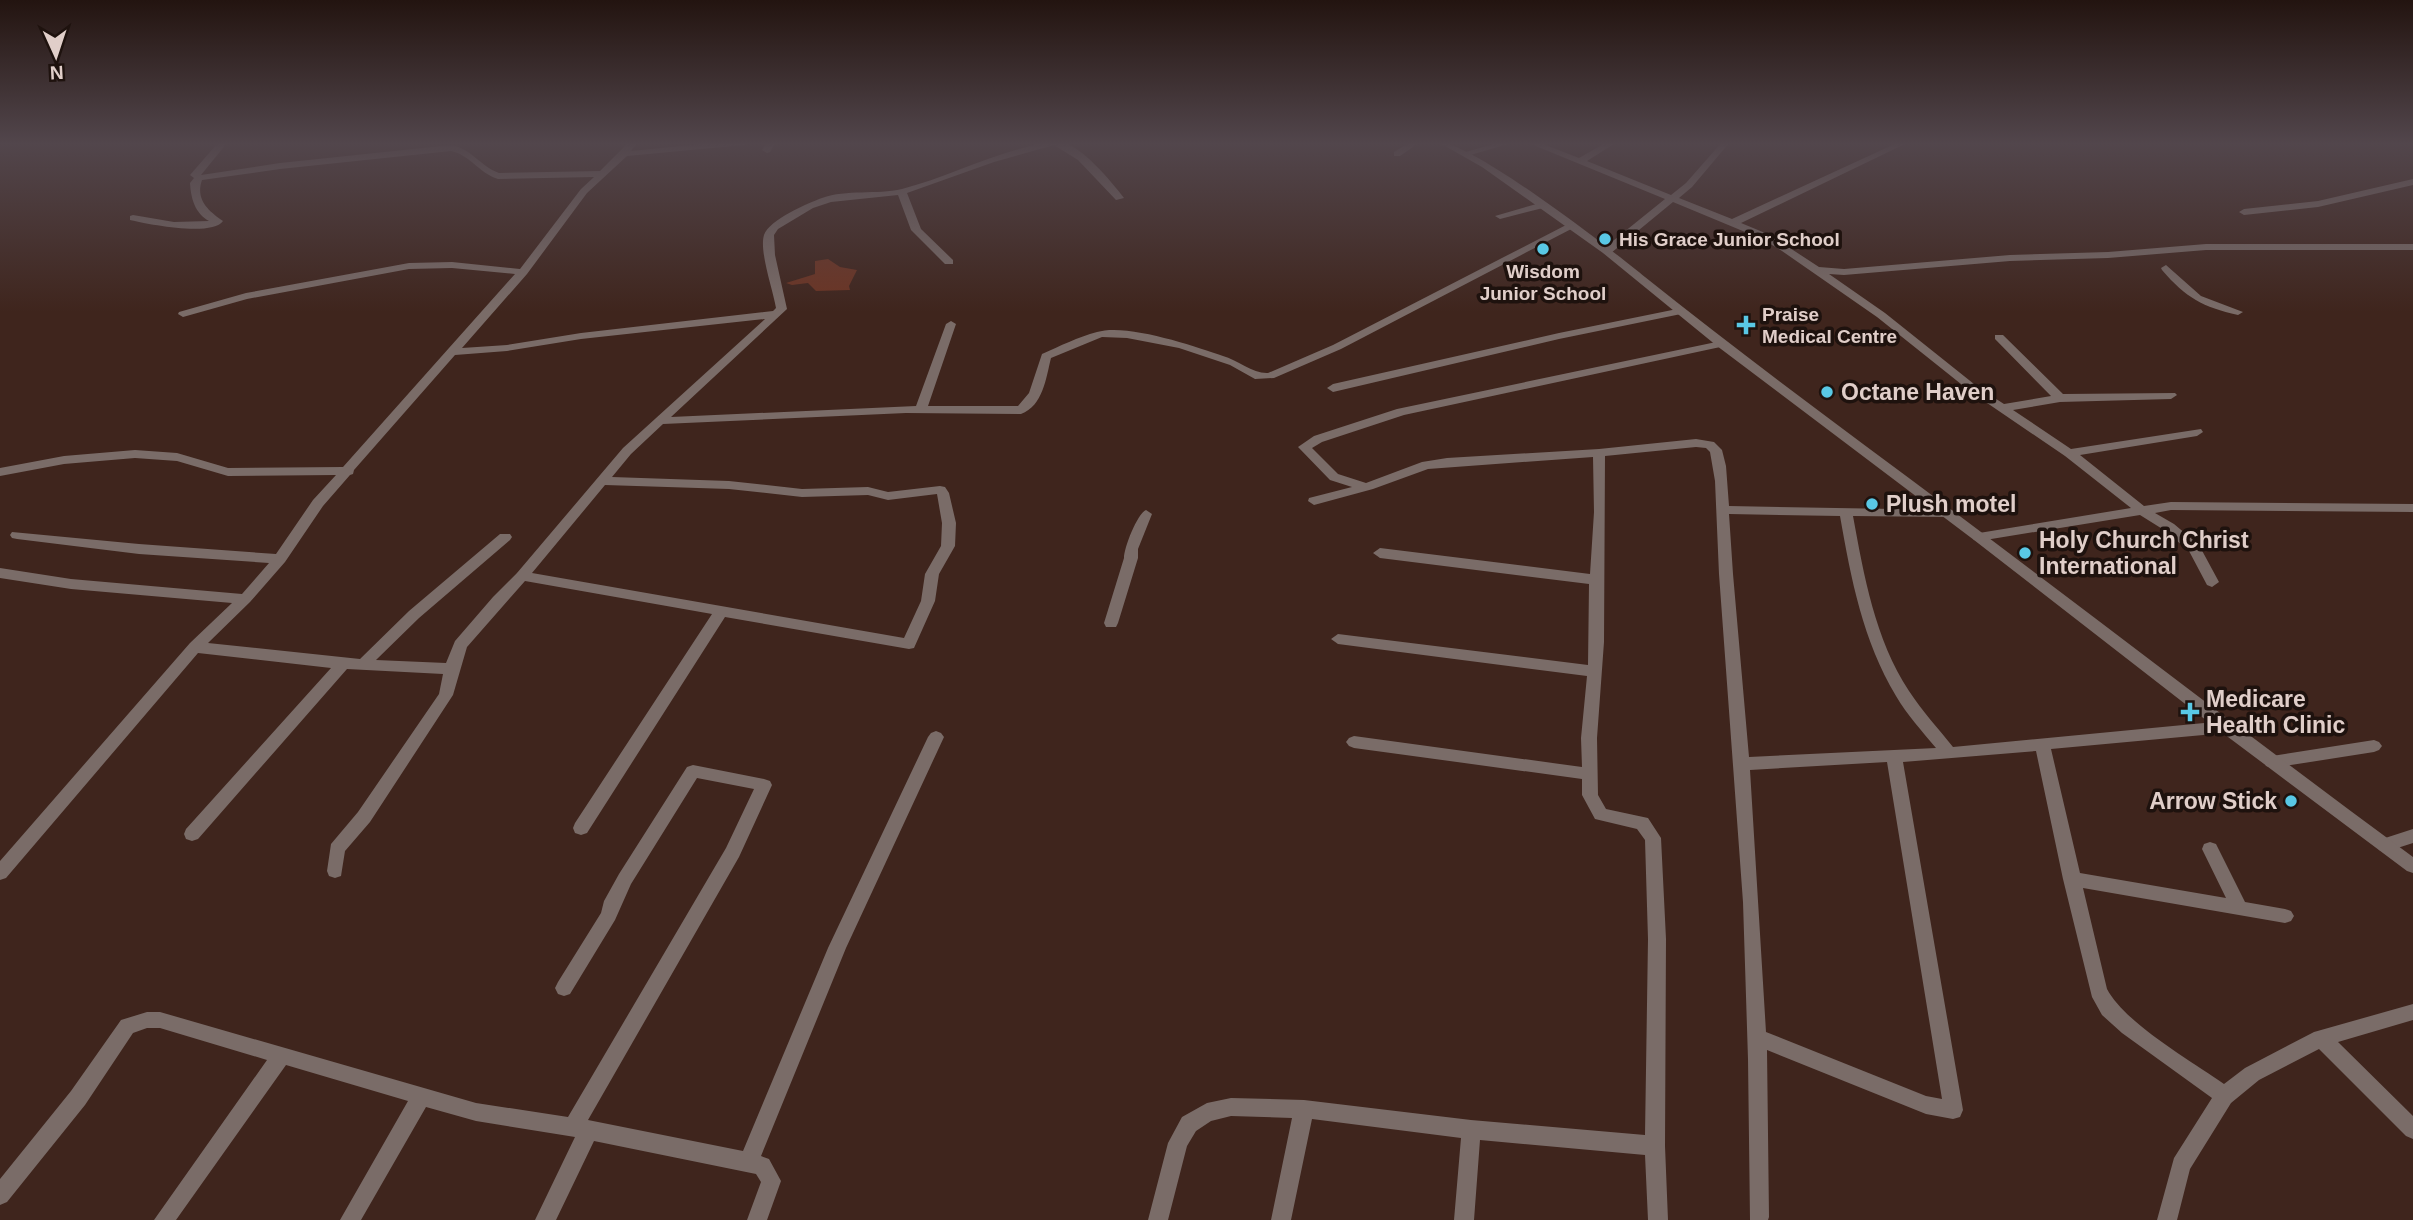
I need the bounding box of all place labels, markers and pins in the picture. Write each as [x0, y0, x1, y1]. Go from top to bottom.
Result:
place label: His Grace Junior School [1619, 229, 1840, 250]
marker: His Grace Junior School [1597, 231, 1613, 247]
marker: Wisdom Junior School [1535, 241, 1551, 257]
place label: Wisdom Junior School [1480, 261, 1606, 304]
place label: Praise Medical Centre [1762, 304, 1897, 347]
marker: Praise Medical Centre [1736, 315, 1756, 335]
place label: Octane Haven [1841, 379, 1994, 405]
marker: Octane Haven [1819, 384, 1835, 400]
place label: Plush motel [1886, 491, 2016, 517]
marker: Plush motel [1864, 496, 1880, 512]
place label: Holy Church Christ International [2039, 527, 2249, 579]
marker: Holy Church Christ International [2017, 545, 2033, 561]
place label: Medicare Health Clinic [2206, 686, 2346, 738]
marker: Medicare Health Clinic [2180, 702, 2200, 722]
place label: Arrow Stick [2149, 788, 2277, 814]
marker: Arrow Stick [2283, 793, 2299, 809]

